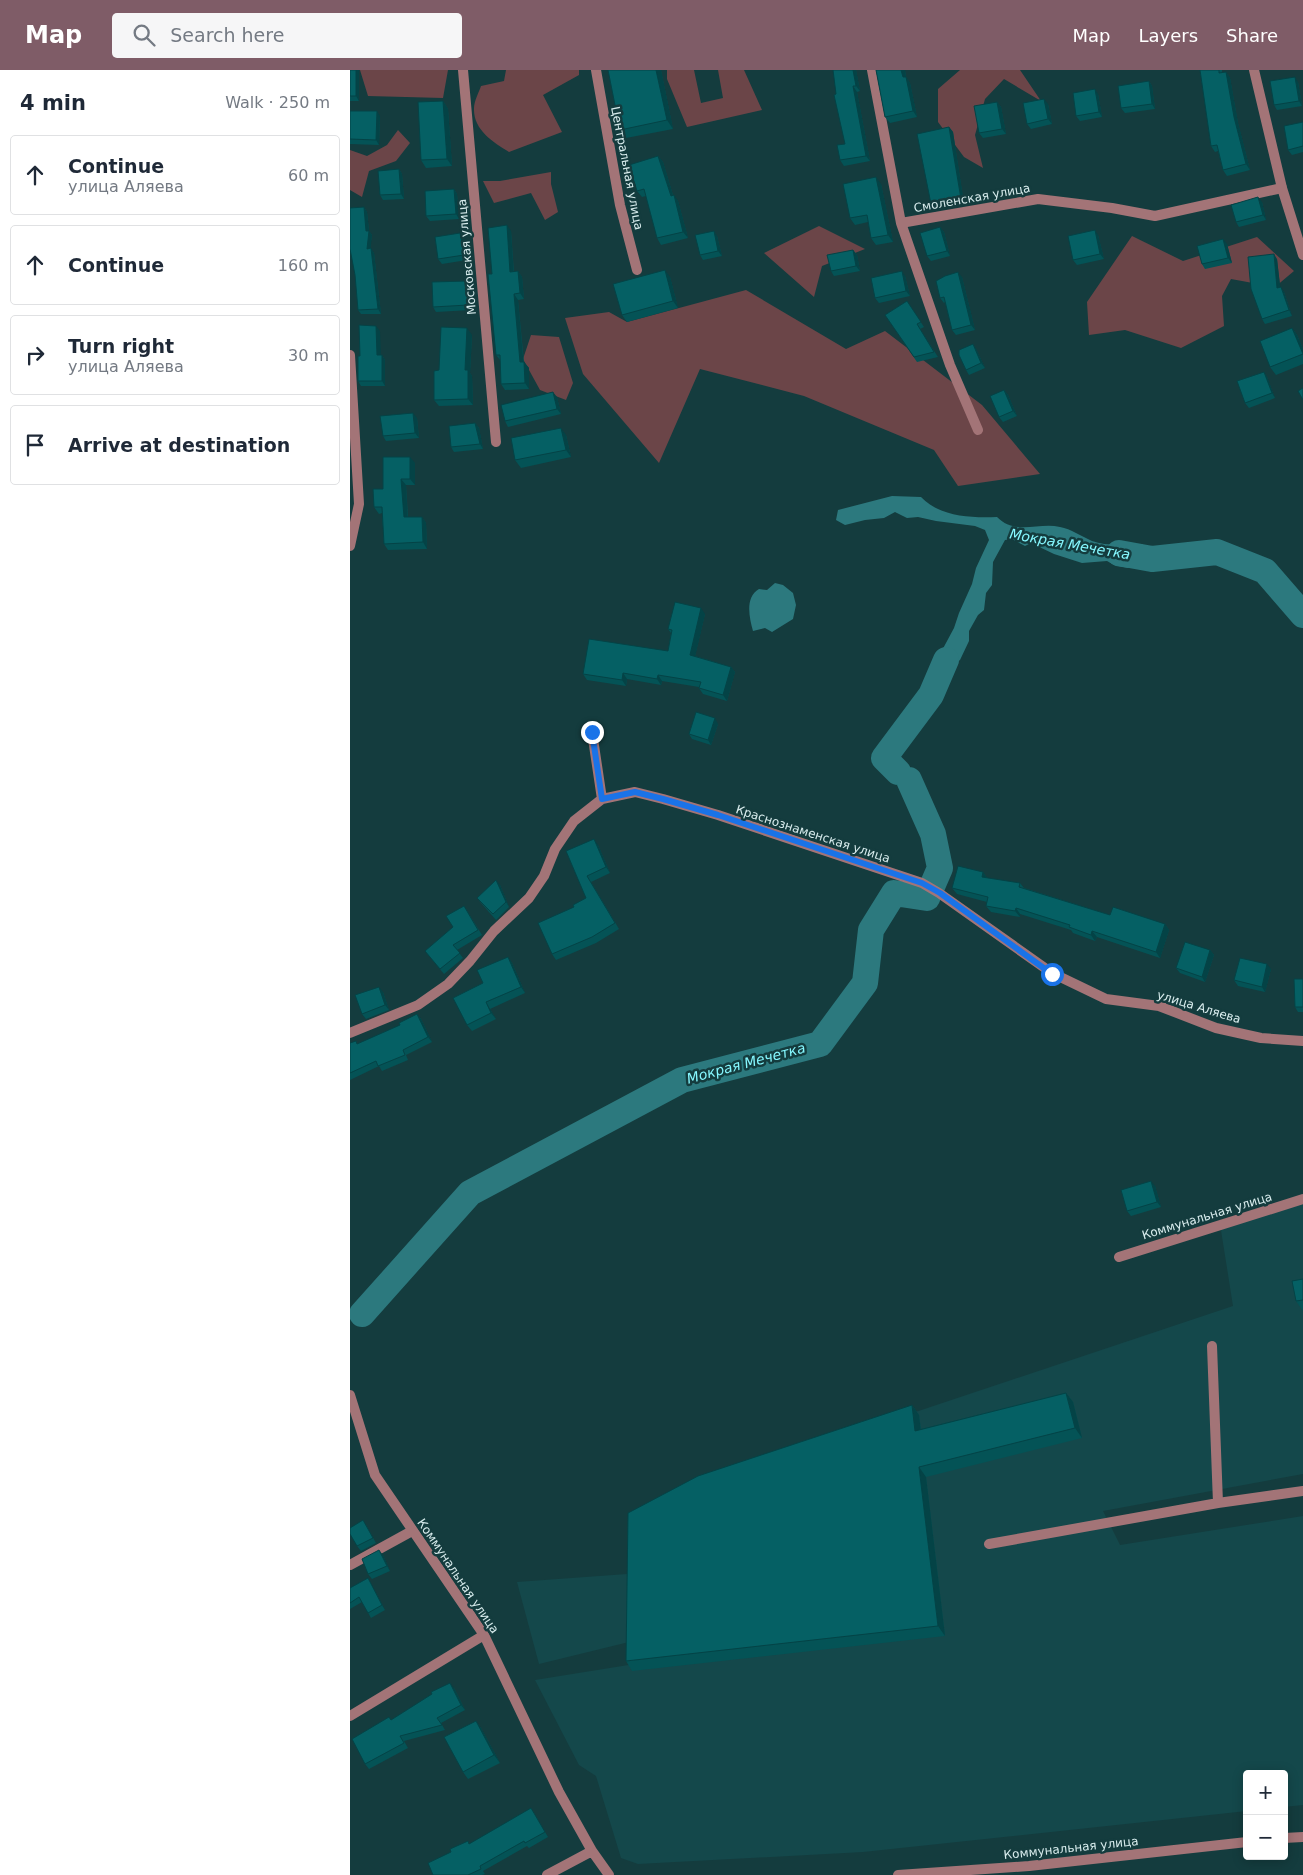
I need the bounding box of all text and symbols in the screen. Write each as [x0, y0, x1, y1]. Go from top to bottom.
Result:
search box [112, 13, 462, 58]
text: Map [25, 21, 82, 49]
icon: search [130, 21, 158, 49]
text: Search here [170, 24, 284, 46]
text: Map [1072, 25, 1110, 46]
text: Layers [1138, 25, 1198, 46]
text: Share [1226, 25, 1278, 46]
text: 4 min [20, 91, 86, 115]
text: Walk · 250 m [225, 93, 330, 112]
street label: Центральная улица [608, 105, 646, 231]
text: Continue [68, 155, 164, 177]
icon: ahead [21, 161, 49, 189]
text: 60 m [288, 166, 329, 185]
text: улица Аляева [68, 177, 184, 196]
street label: Смоленская улица [913, 181, 1031, 215]
street label: Московская улица [455, 198, 479, 316]
icon: ahead [21, 251, 49, 279]
text: Continue [68, 254, 164, 276]
text: 160 m [278, 256, 329, 275]
text: Turn right [68, 335, 174, 357]
icon: right [21, 341, 49, 369]
text: 30 m [288, 346, 329, 365]
text: улица Аляева [68, 357, 184, 376]
icon: arrive [21, 431, 49, 459]
text: Arrive at destination [68, 434, 290, 456]
water label: Мокрая Мечетка [1008, 526, 1132, 562]
route end [581, 721, 604, 744]
street label: Краснознаменская улица [734, 802, 892, 866]
route start [1041, 963, 1064, 986]
street label: улица Аляева [1155, 988, 1243, 1026]
water label: Мокрая Мечетка [685, 1039, 807, 1087]
street label: Коммунальная улица [1140, 1190, 1274, 1242]
street label: Коммунальная улица [414, 1516, 502, 1636]
map controls [1243, 1770, 1288, 1860]
button: + [1243, 1770, 1288, 1815]
button: − [1243, 1815, 1288, 1860]
street label: Коммунальная улица [1003, 1834, 1139, 1862]

